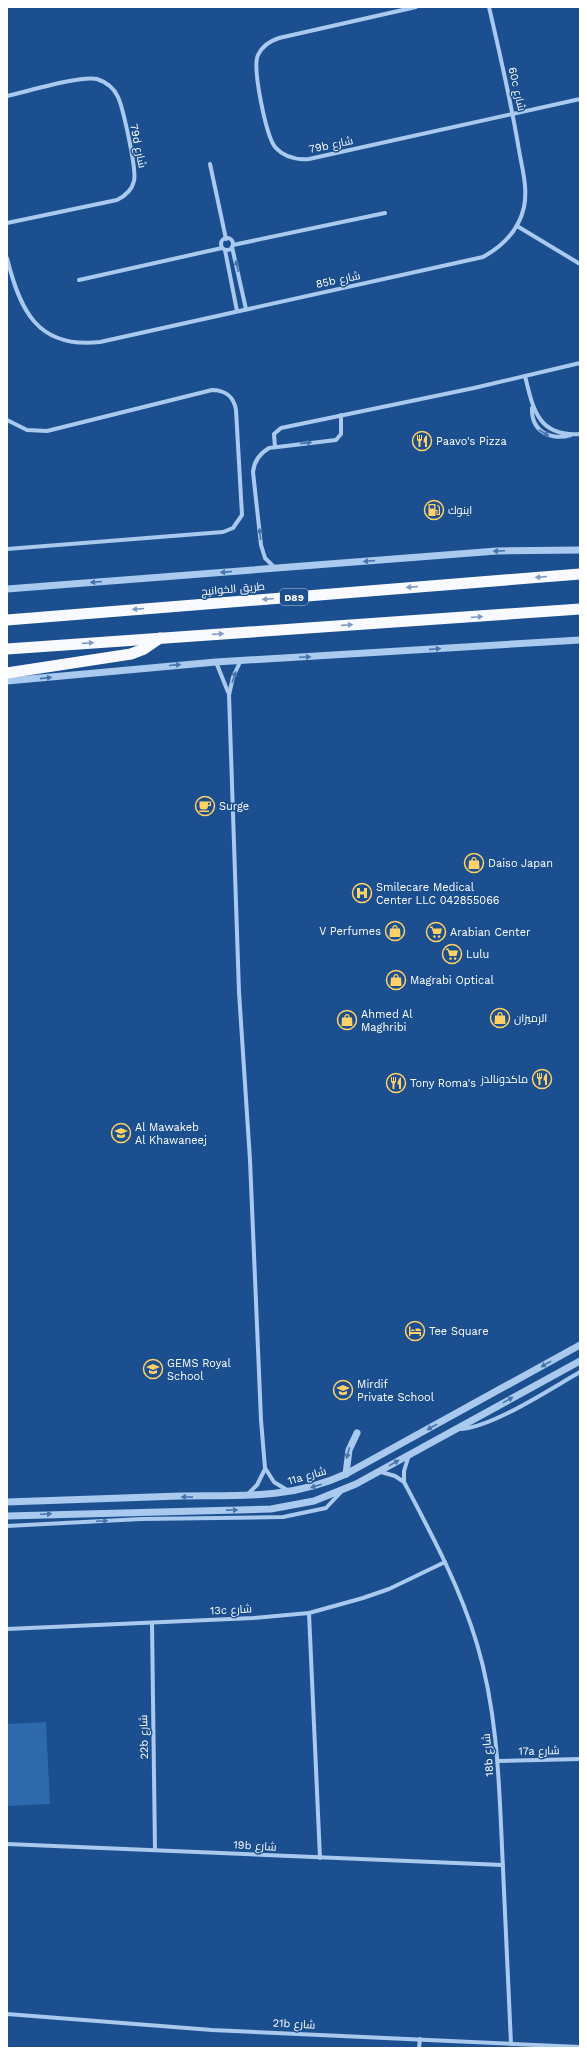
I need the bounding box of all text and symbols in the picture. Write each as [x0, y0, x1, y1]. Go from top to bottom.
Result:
street label: 60c شارع [505, 66, 528, 112]
street label: 79d شارع [126, 123, 149, 170]
street label: 79b شارع [308, 134, 355, 157]
one-way arrow [233, 260, 239, 273]
street label: 85b شارع [315, 269, 362, 292]
one-way arrow [539, 429, 549, 437]
restaurant icon: Paavo's Pizza [411, 430, 433, 452]
place label: Paavo's Pizza [436, 435, 507, 448]
one-way arrow [300, 440, 312, 447]
fuel station icon: اينوك [423, 499, 445, 521]
place label: اينوك [448, 504, 472, 517]
one-way arrow [256, 528, 263, 540]
one-way arrow [493, 548, 505, 555]
one-way arrow [363, 557, 375, 564]
one-way arrow [220, 568, 232, 575]
one-way arrow [535, 573, 547, 580]
one-way arrow [90, 579, 102, 586]
street label: طريق الخوانيج [201, 580, 265, 599]
one-way arrow [406, 584, 418, 591]
road number: D89 [280, 589, 308, 605]
one-way arrow [262, 595, 274, 602]
one-way arrow [132, 606, 144, 613]
one-way arrow [471, 613, 483, 620]
one-way arrow [341, 622, 353, 629]
one-way arrow [212, 631, 224, 638]
one-way arrow [82, 640, 94, 647]
one-way arrow [429, 645, 441, 652]
one-way arrow [299, 653, 311, 660]
one-way arrow [169, 662, 181, 669]
one-way arrow [231, 670, 237, 682]
one-way arrow [40, 674, 52, 681]
cafe icon: Surge [194, 795, 216, 817]
place label: Surge [219, 800, 249, 813]
shop icon: Daiso Japan [463, 852, 485, 874]
place label: Daiso Japan [488, 857, 553, 870]
place label: Smilecare Medical Center LLC 042855066 [376, 881, 500, 907]
hospital icon: Smilecare Medical Center LLC 042855066 [351, 882, 373, 904]
shop icon: V Perfumes [384, 920, 406, 942]
supermarket icon: Arabian Center [425, 921, 447, 943]
place label: V Perfumes [319, 925, 381, 938]
place label: Arabian Center [450, 926, 531, 939]
supermarket icon: Lulu [441, 943, 463, 965]
place label: Lulu [466, 948, 489, 961]
shop icon: Magrabi Optical [385, 969, 407, 991]
place label: Magrabi Optical [410, 974, 494, 987]
shop icon: الرميزان [489, 1007, 511, 1029]
place label: Ahmed Al Maghribi [361, 1008, 413, 1034]
shop icon: Ahmed Al Maghribi [336, 1009, 358, 1031]
place label: الرميزان [514, 1012, 547, 1025]
restaurant icon: ماكدونالدز [531, 1068, 553, 1090]
restaurant icon: Tony Roma's [385, 1072, 407, 1094]
place label: ماكدونالدز [480, 1073, 528, 1086]
place label: Tony Roma's [410, 1077, 476, 1090]
place label: Al Mawakeb Al Khawaneej [135, 1121, 207, 1147]
school or university icon: Al Mawakeb Al Khawaneej [110, 1122, 132, 1144]
hotel icon: Tee Square [404, 1320, 426, 1342]
place label: Tee Square [429, 1325, 489, 1338]
place label: GEMS Royal School [167, 1357, 231, 1383]
school or university icon: GEMS Royal School [142, 1358, 164, 1380]
one-way arrow [540, 1361, 552, 1368]
place label: Mirdif Private School [357, 1378, 435, 1404]
school or university icon: Mirdif Private School [332, 1379, 354, 1401]
one-way arrow [503, 1397, 514, 1404]
one-way arrow [426, 1423, 438, 1430]
one-way arrow [345, 1447, 351, 1459]
one-way arrow [388, 1459, 400, 1466]
street label: 11a شارع [286, 1464, 328, 1489]
one-way arrow [310, 1483, 322, 1489]
one-way arrow [181, 1493, 193, 1500]
one-way arrow [226, 1507, 239, 1513]
one-way arrow [40, 1511, 52, 1518]
one-way arrow [96, 1518, 109, 1524]
street label: 13c شارع [210, 1602, 252, 1619]
street label: 22b شارع [137, 1714, 152, 1760]
street label: 18b شارع [480, 1733, 497, 1777]
street label: 17a شارع [518, 1744, 560, 1759]
street label: 19b شارع [233, 1838, 277, 1855]
street label: 21b شارع [272, 2016, 316, 2033]

